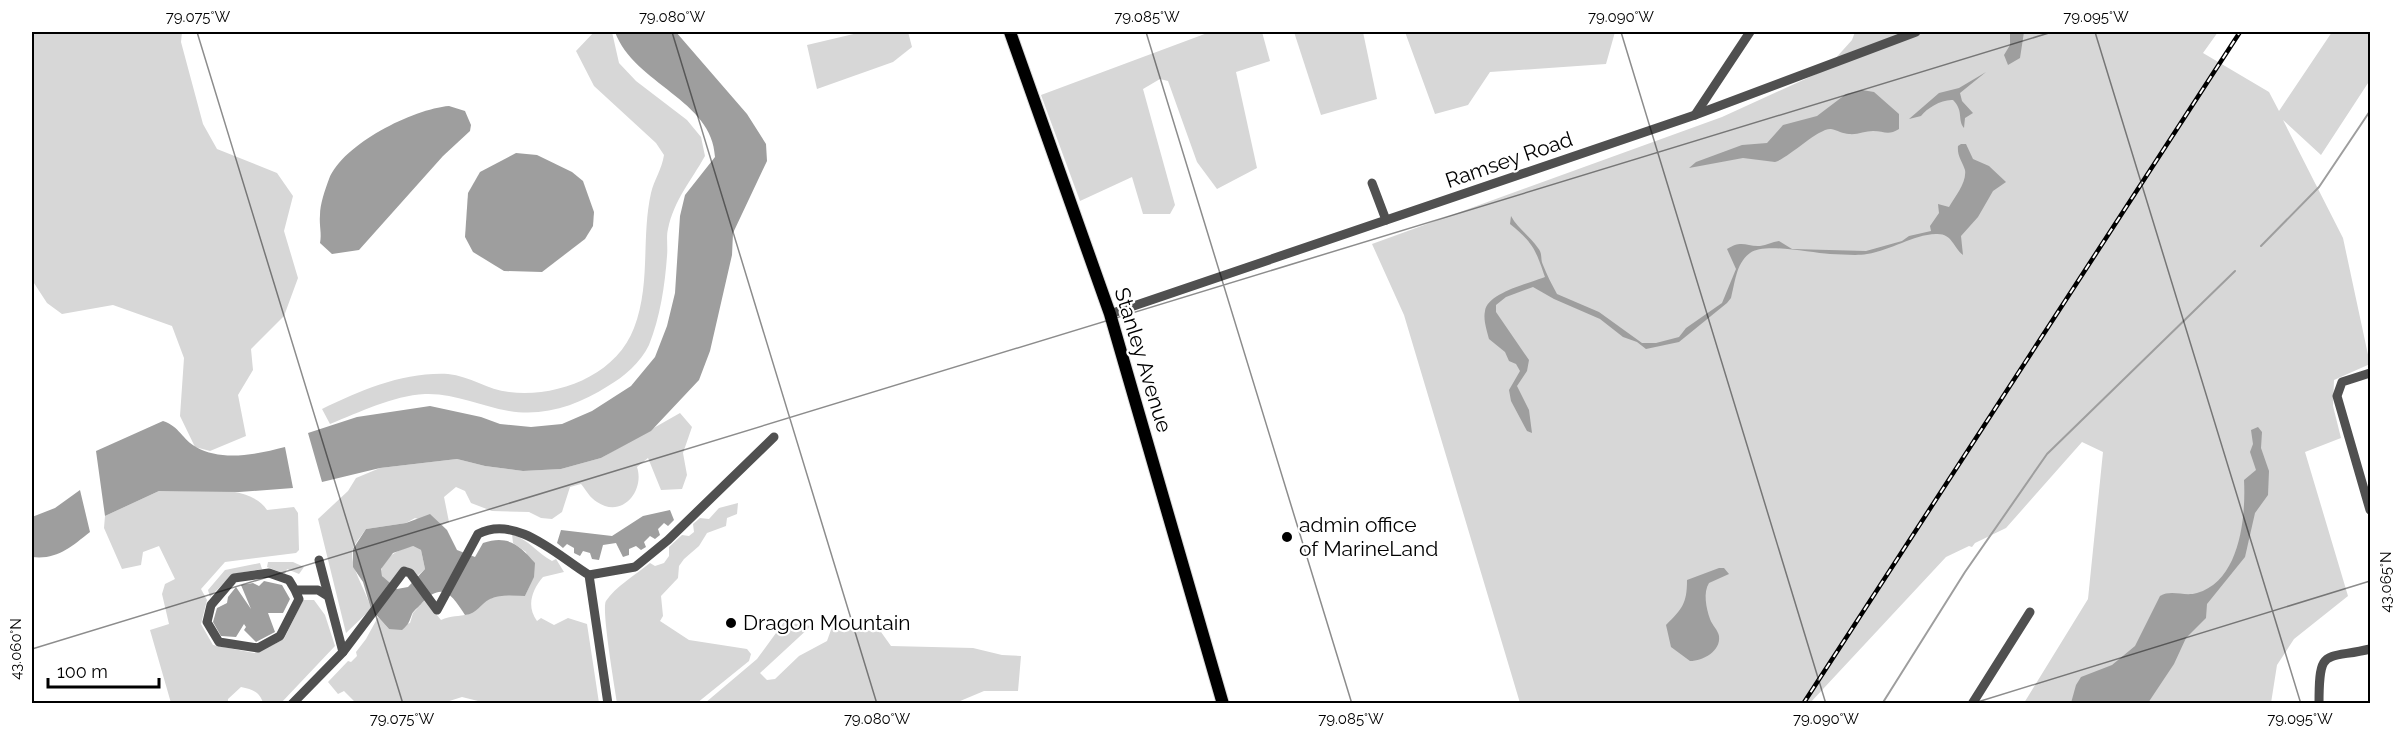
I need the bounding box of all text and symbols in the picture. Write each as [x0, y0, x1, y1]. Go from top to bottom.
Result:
text: 79.075°W [166, 8, 230, 26]
text: 79.080°W [639, 8, 705, 26]
text: 79.085°W [1114, 8, 1180, 26]
text: 79.090°W [1588, 8, 1654, 26]
text: 79.095°W [2063, 8, 2129, 26]
street label: Ramsey Road [1442, 126, 1576, 193]
street label: Stanley Avenue [1110, 284, 1177, 435]
place label: admin office of MarineLand [1299, 512, 1438, 561]
marker: admin office of MarineLand [1280, 530, 1294, 544]
text: 43.065°N [2377, 551, 2395, 613]
place label: Dragon Mountain [743, 610, 911, 635]
marker: Dragon Mountain [724, 616, 738, 630]
text: 43.060°N [7, 618, 25, 680]
scale bar [48, 651, 159, 689]
text: 100 m [57, 661, 108, 682]
text: 79.075°W [370, 710, 434, 728]
text: 79.080°W [844, 710, 910, 728]
text: 79.085°W [1318, 710, 1384, 728]
text: 79.090°W [1793, 710, 1859, 728]
text: 79.095°W [2267, 710, 2333, 728]

